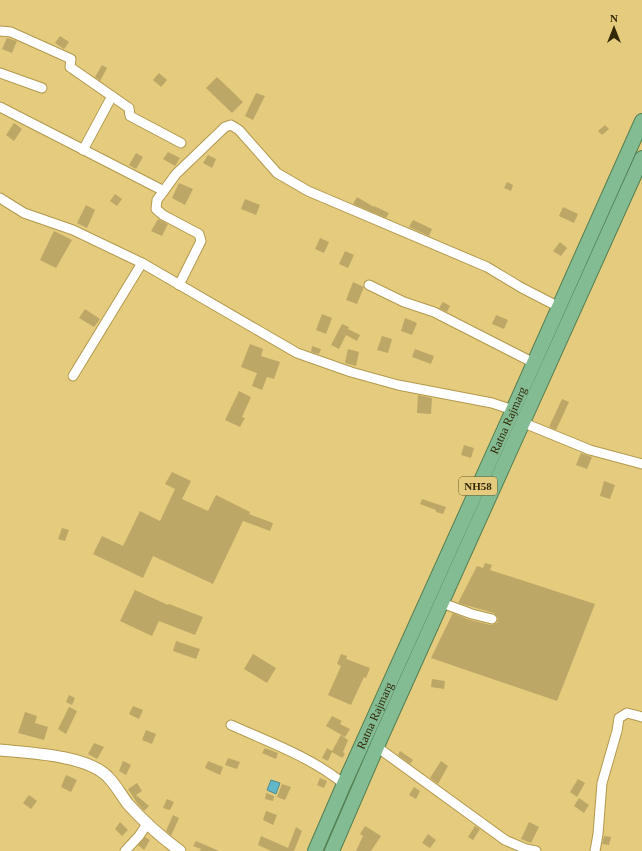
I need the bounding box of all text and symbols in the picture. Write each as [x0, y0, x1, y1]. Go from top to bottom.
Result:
north arrow [594, 8, 634, 48]
text: N [610, 12, 618, 24]
street label: Ratna Rajmarg [487, 385, 529, 456]
road number: NH58 [459, 477, 497, 495]
street label: Ratna Rajmarg [354, 680, 396, 751]

